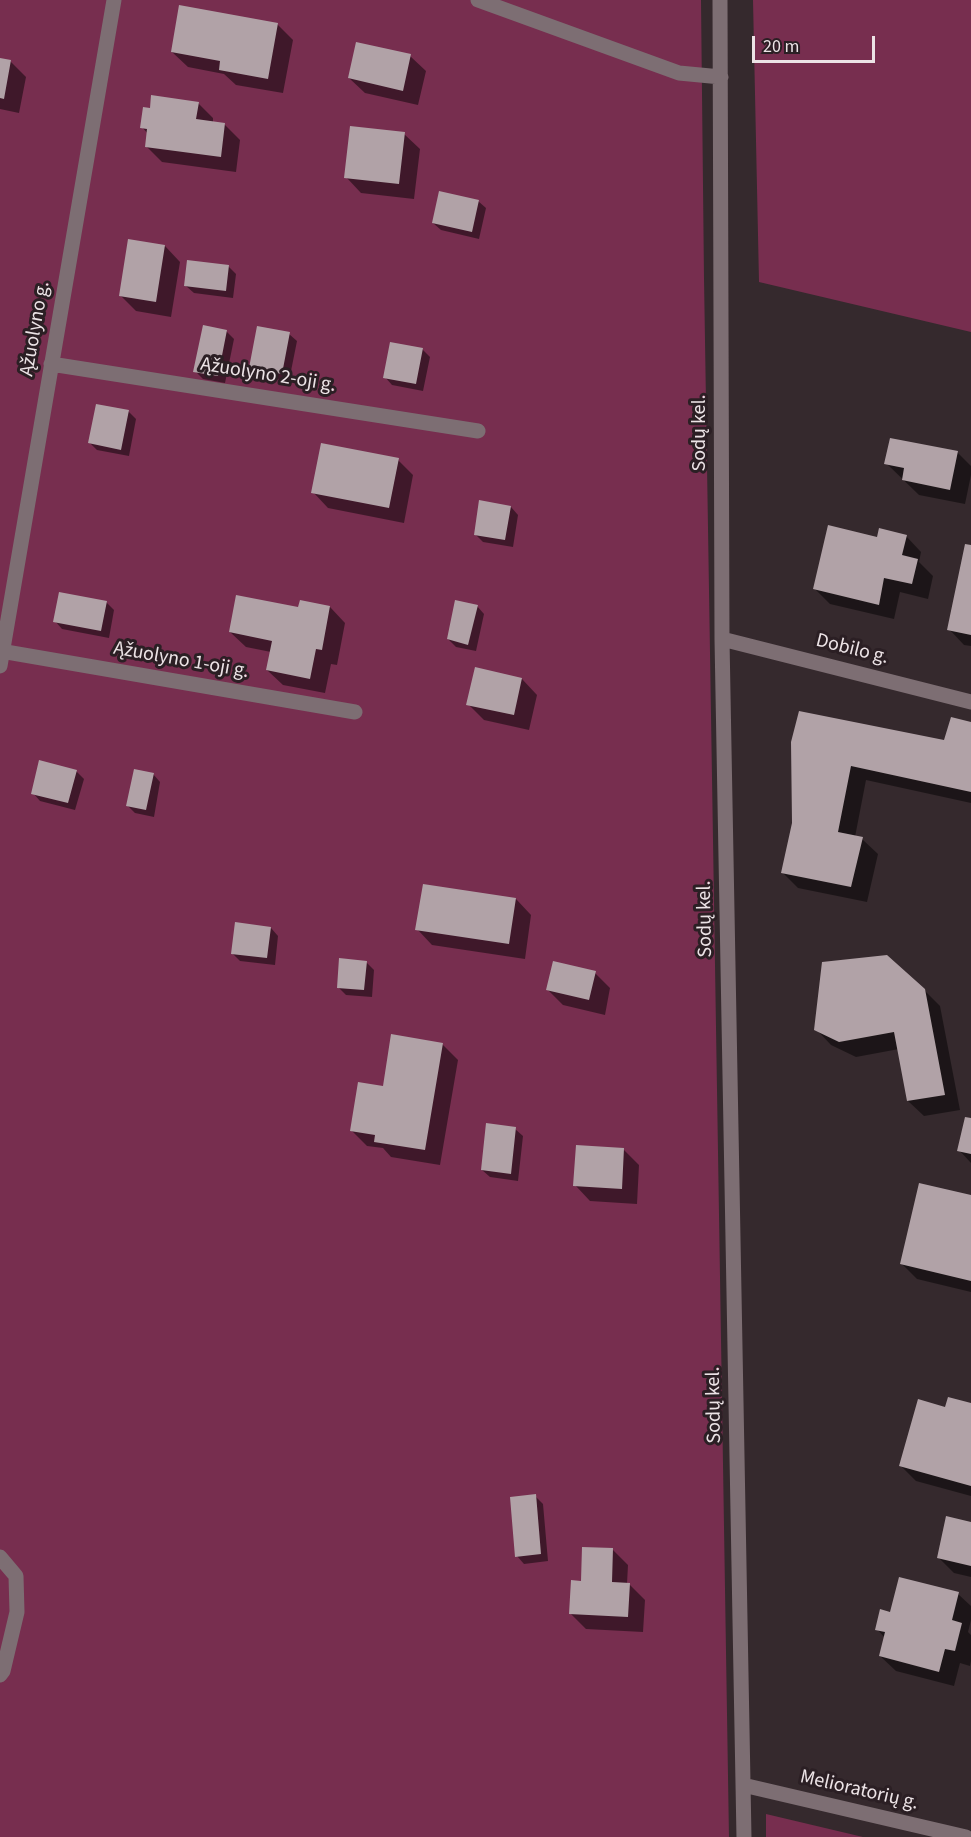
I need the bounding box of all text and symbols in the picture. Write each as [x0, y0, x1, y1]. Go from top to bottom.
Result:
scale bar [755, 24, 878, 62]
text: 20 m [763, 34, 799, 59]
street label: Ąžuolyno g. [16, 280, 56, 378]
street label: Ąžuolyno 2-oji g. [198, 353, 338, 399]
street label: Sodų kel. [689, 394, 713, 472]
street label: Dobilo g. [813, 629, 891, 671]
street label: Ąžuolyno 1-oji g. [111, 637, 251, 685]
street label: Sodų kel. [693, 880, 719, 958]
street label: Sodų kel. [702, 1366, 728, 1444]
street label: Melioratorių g. [797, 1766, 921, 1816]

